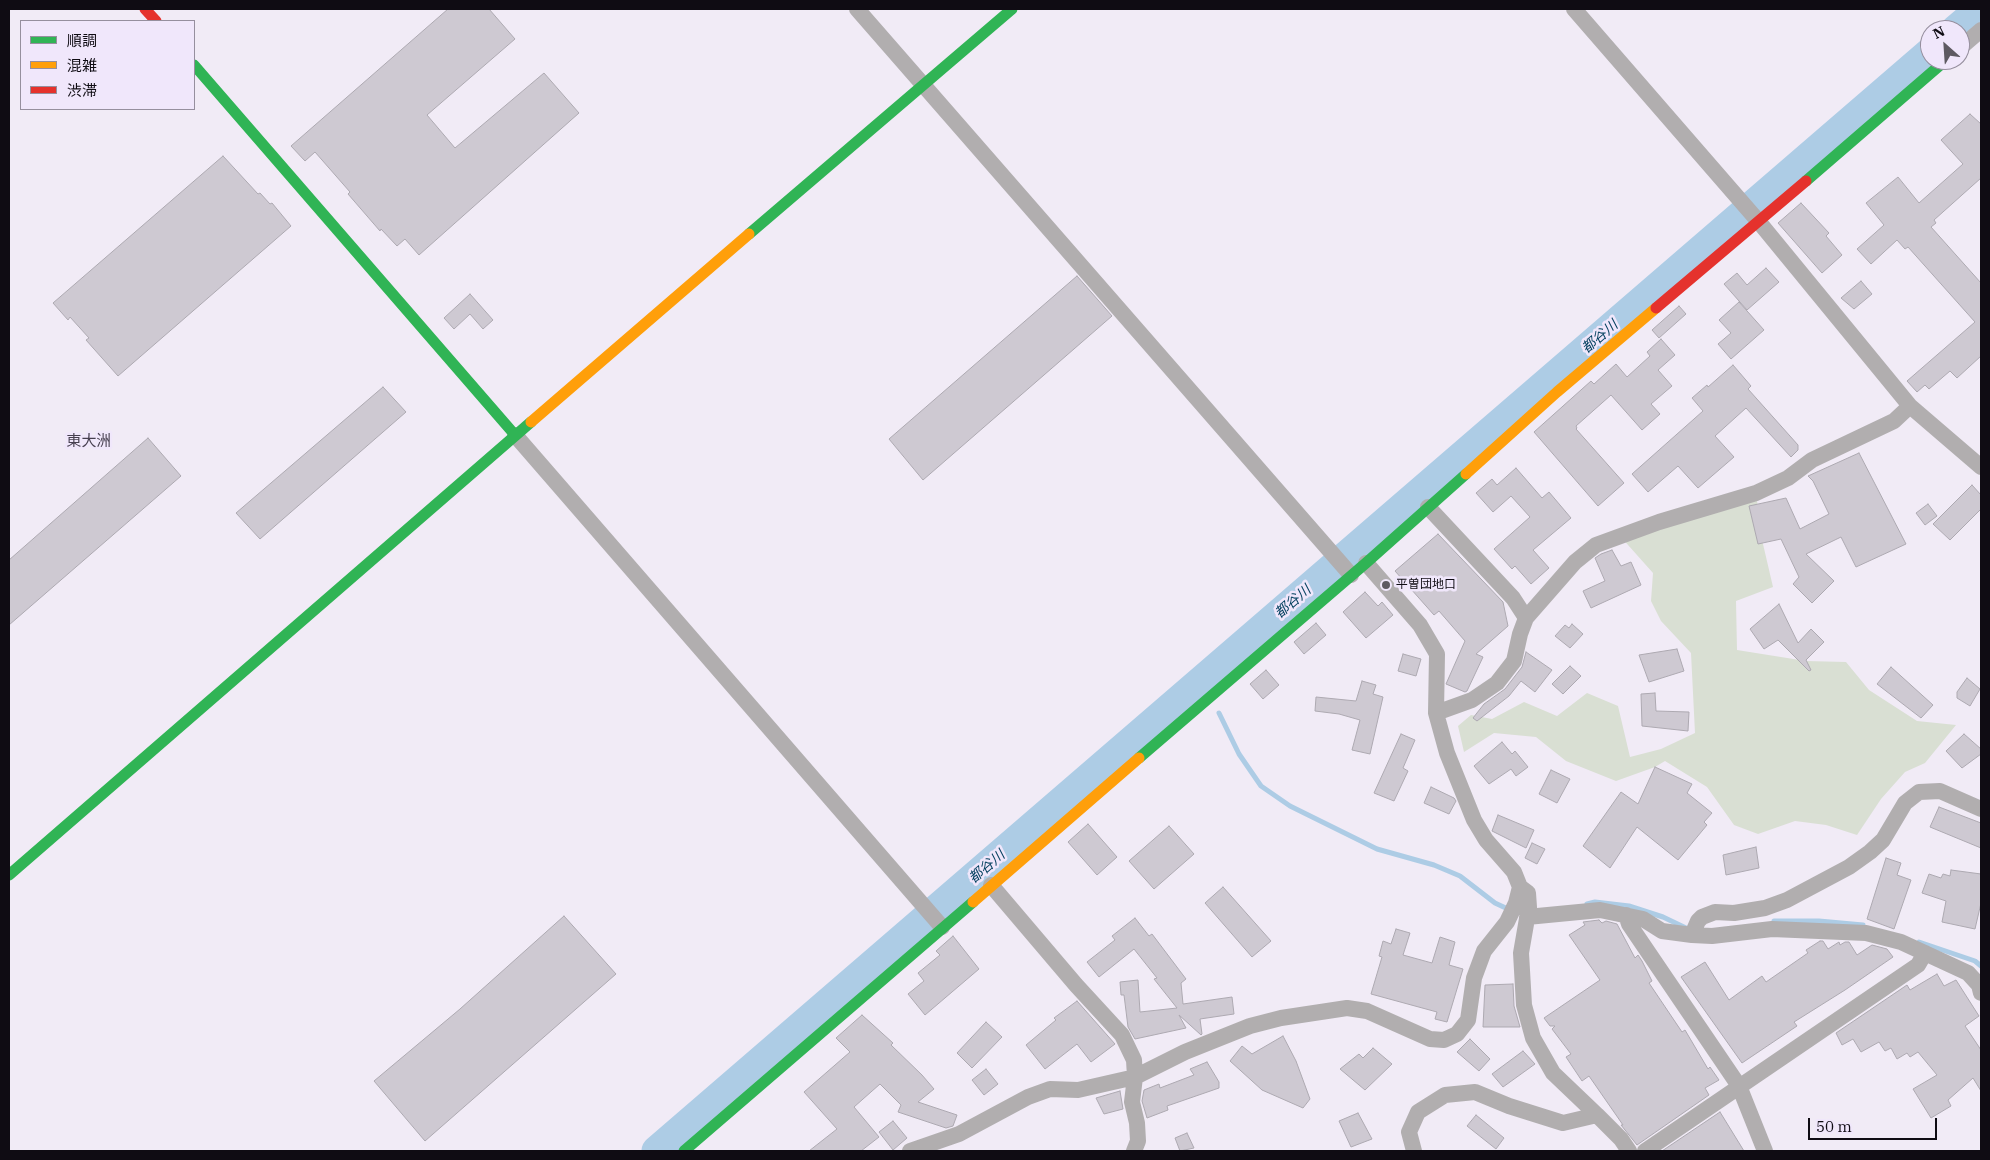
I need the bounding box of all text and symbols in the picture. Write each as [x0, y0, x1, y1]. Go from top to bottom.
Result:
legend [20, 20, 195, 110]
north arrow [1920, 20, 1970, 70]
text: N [1930, 22, 1948, 43]
text: 順調 [67, 31, 97, 50]
text: 混雑 [67, 56, 97, 75]
text: 渋滞 [67, 81, 97, 100]
water label: 都谷川 [1579, 317, 1621, 357]
district label: 東大洲 [67, 433, 111, 451]
place label: 平曽団地口 [1396, 578, 1456, 592]
marker: 平曽団地口 [1380, 579, 1392, 591]
water label: 都谷川 [1272, 582, 1314, 622]
water label: 都谷川 [966, 847, 1008, 887]
scale bar [1810, 1108, 1939, 1140]
text: 50 m [1816, 1117, 1852, 1136]

